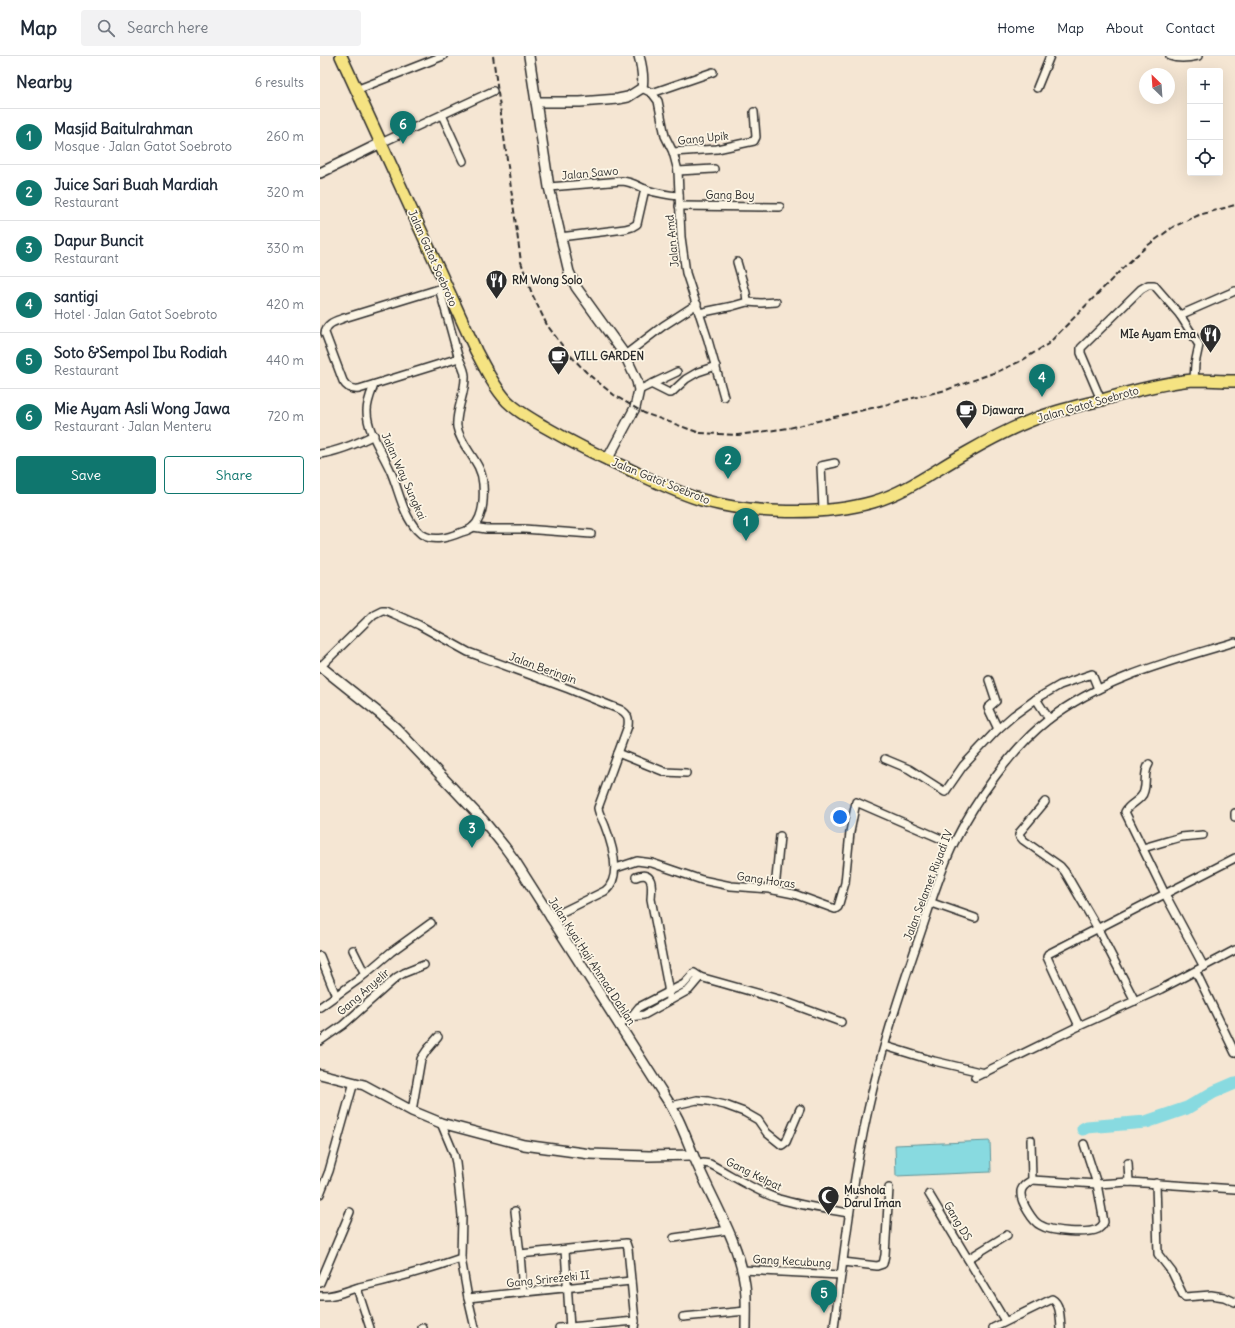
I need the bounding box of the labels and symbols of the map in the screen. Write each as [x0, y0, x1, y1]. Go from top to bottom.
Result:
north arrow [1139, 68, 1175, 104]
pin: 6 [390, 111, 416, 144]
street label: Gang Upik [677, 128, 730, 148]
street label: Jalan Sawo [561, 164, 619, 182]
street label: Gang Boy [706, 188, 754, 202]
street label: Jalan Gatot Soebroto [405, 207, 461, 309]
street label: Jalan Amd [662, 214, 682, 268]
restaurant icon: RM Wong Solo [483, 267, 509, 300]
place label: RM Wong Solo [512, 273, 582, 288]
restaurant icon: MIe Ayam Ema [1198, 321, 1224, 354]
place label: MIe Ayam Ema [1120, 327, 1197, 342]
cafe icon: VILL GARDEN [546, 343, 572, 376]
place label: VILL GARDEN [574, 349, 644, 363]
pin: 4 [1029, 364, 1055, 397]
street label: Jalan Gatot Soebroto [1036, 383, 1140, 425]
cafe icon: Djawara [953, 397, 979, 430]
place label: Djawara [982, 403, 1025, 417]
street label: Jalan Way Sungkai [379, 430, 429, 522]
pin: 2 [715, 446, 741, 479]
street label: Jalan Gatot Soebroto [610, 455, 712, 507]
pin: 1 [733, 508, 759, 541]
street label: Jalan Beringin [507, 649, 579, 687]
your location [830, 807, 850, 827]
pin: 3 [459, 815, 485, 848]
street label: Jalan Selamet Riyadi IV [900, 828, 956, 942]
street label: Gang Horas [736, 869, 796, 891]
street label: Jalan Kyai Haji Ahmad Dahlan [545, 894, 639, 1028]
street label: Gang Anyelir [334, 965, 392, 1018]
street label: Gang Kelpat [724, 1154, 785, 1194]
mosque icon: Mushola Darul Iman [816, 1183, 842, 1216]
place label: Mushola Darul Iman [844, 1183, 902, 1210]
street label: Gang DS [941, 1199, 975, 1243]
street label: Gang Kecubung [752, 1252, 832, 1270]
street label: Gang Srirezeki II [506, 1268, 591, 1290]
pin: 5 [811, 1280, 837, 1313]

